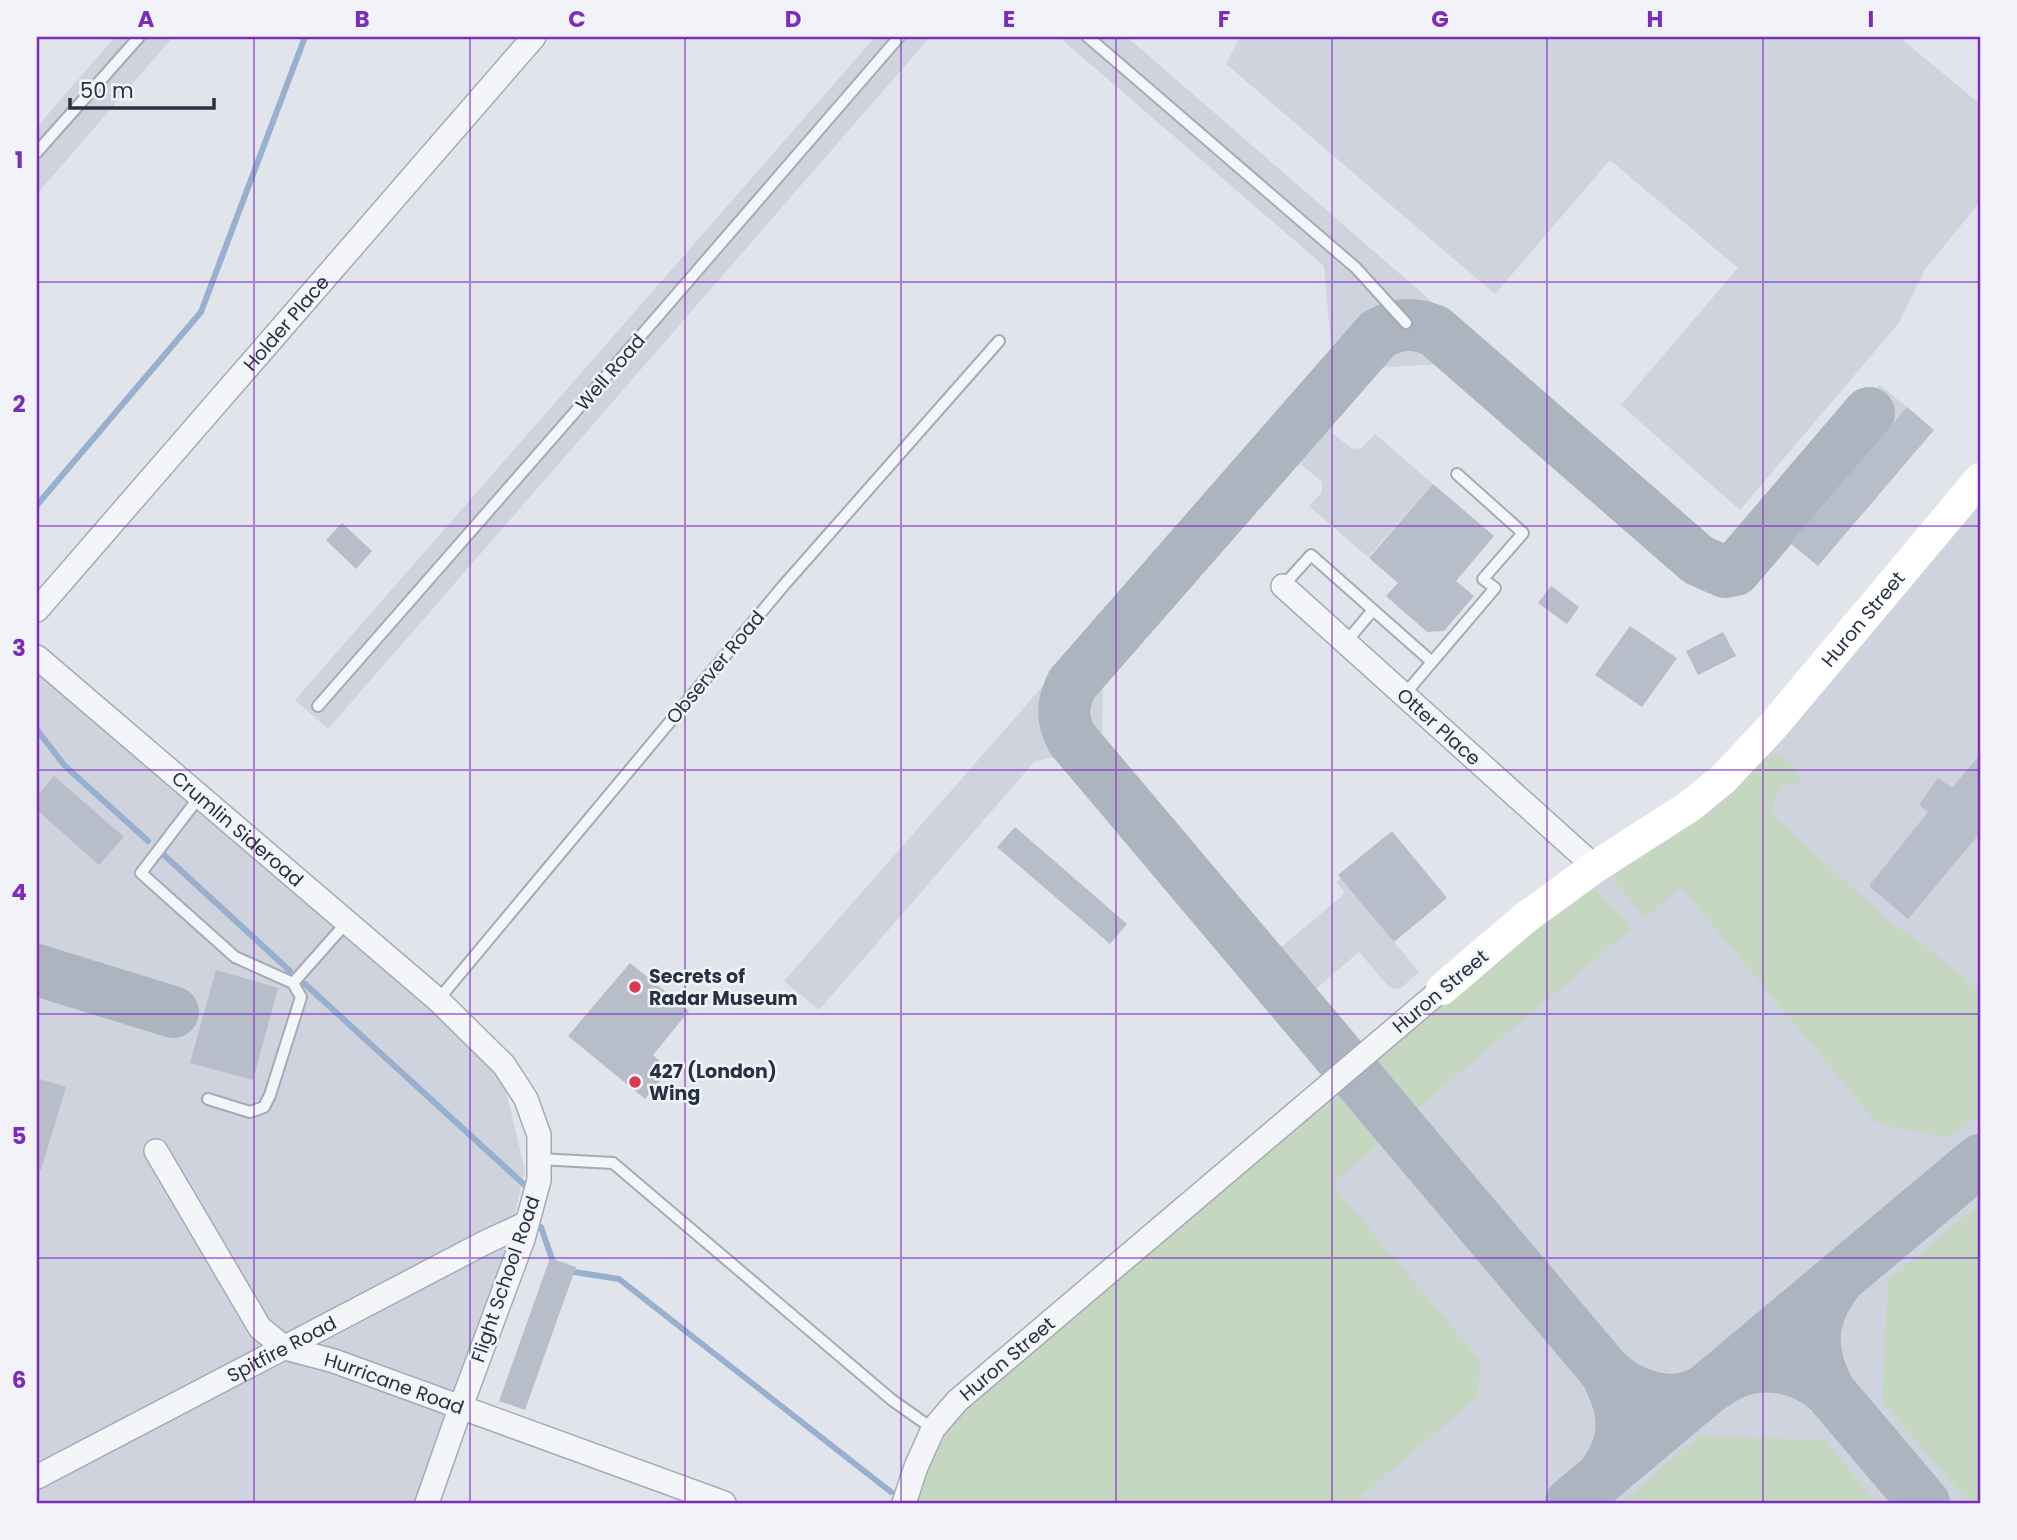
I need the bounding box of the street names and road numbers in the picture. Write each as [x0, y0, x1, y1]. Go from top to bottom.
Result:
street label: Holder Place [237, 270, 335, 377]
street label: Well Road [569, 328, 651, 417]
street label: Huron Street [1815, 565, 1911, 673]
street label: Observer Road [660, 605, 771, 730]
street label: Otter Place [1391, 682, 1487, 772]
street label: Crumlin Sideroad [166, 765, 309, 893]
street label: Huron Street [1387, 943, 1494, 1039]
street label: Flight School Road [464, 1192, 547, 1366]
street label: Spitfire Road [222, 1310, 341, 1389]
street label: Huron Street [954, 1311, 1061, 1407]
street label: Hurricane Road [321, 1346, 468, 1421]

